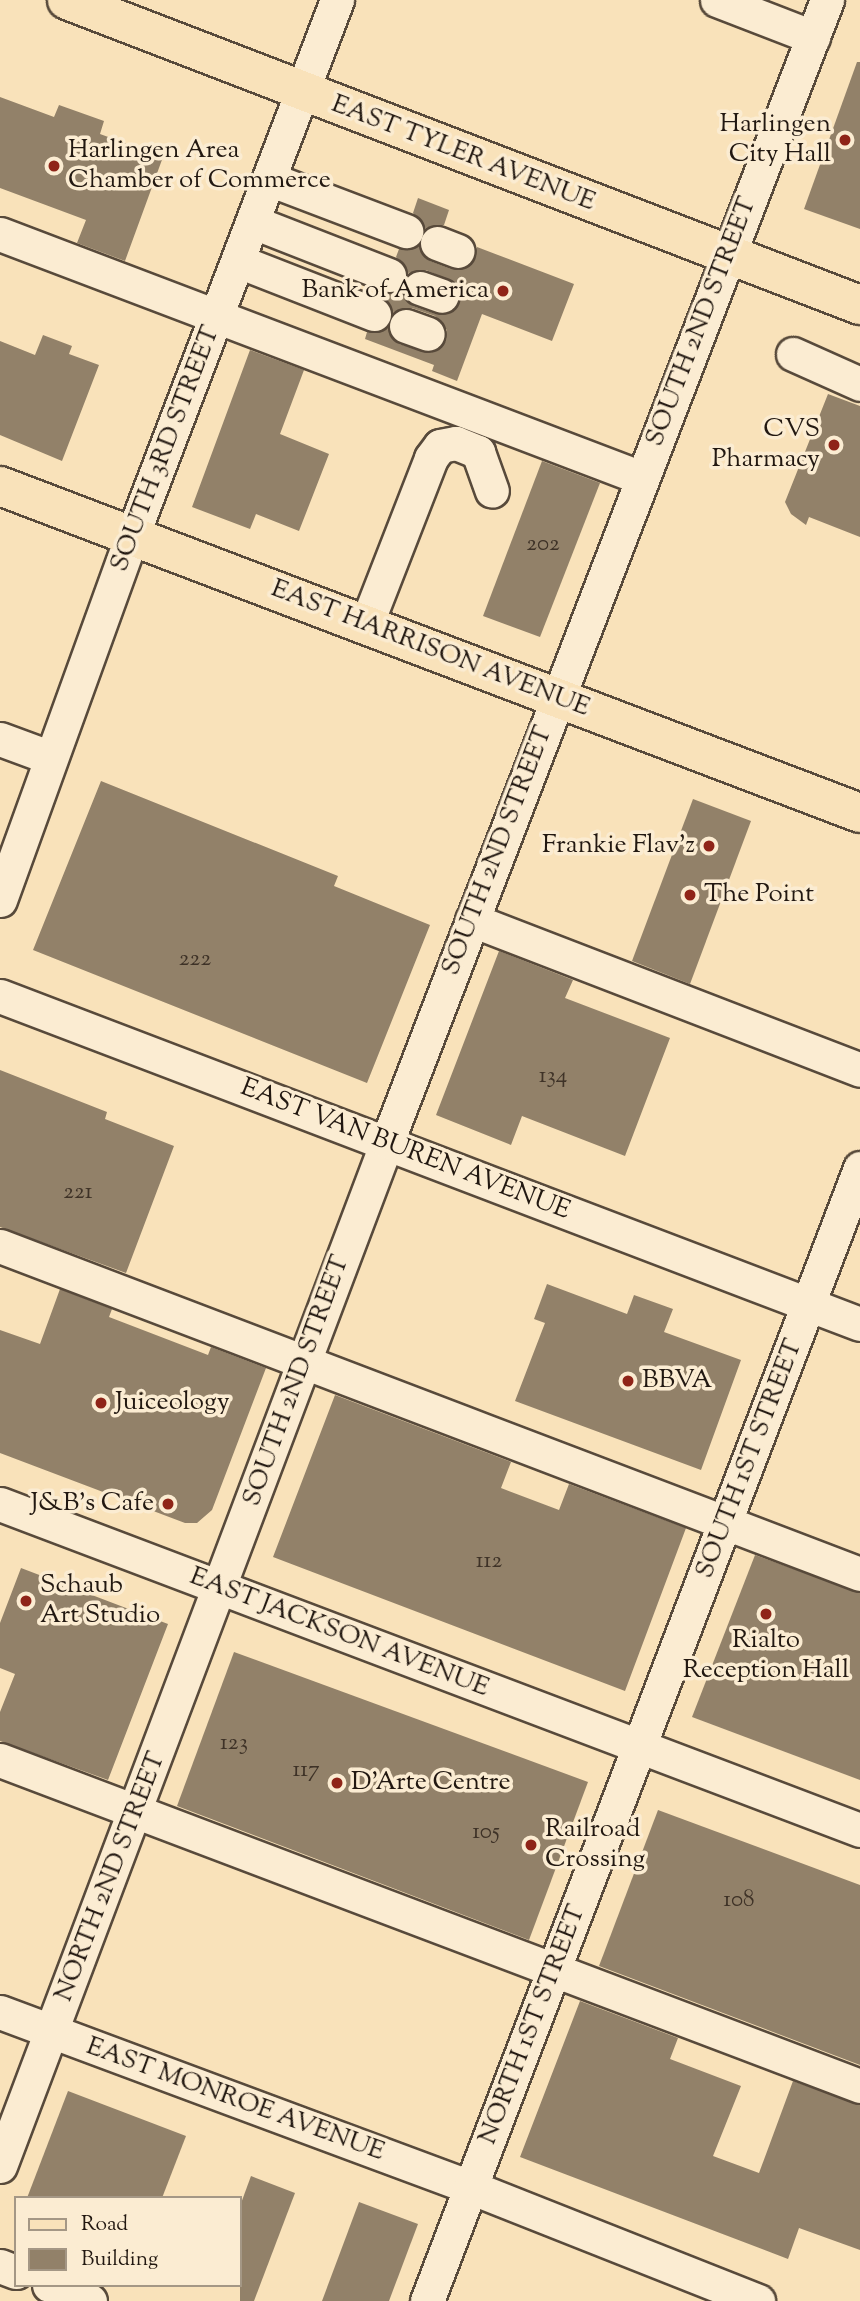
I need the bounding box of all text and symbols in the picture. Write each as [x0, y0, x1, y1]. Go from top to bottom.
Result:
street label: EAST TYLER AVENUE [327, 89, 599, 219]
place label: Harlingen City Hall [719, 109, 831, 170]
marker: Harlingen City Hall [837, 132, 853, 148]
place label: Harlingen Area Chamber of Commerce [68, 135, 331, 196]
marker: Harlingen Area Chamber of Commerce [46, 158, 62, 174]
street label: SOUTH 2ND STREET [640, 193, 764, 451]
place label: Bank of America [302, 275, 489, 307]
marker: Bank of America [495, 283, 511, 299]
street label: SOUTH 3RD STREET [105, 322, 227, 576]
place label: CVS Pharmacy [712, 414, 820, 476]
marker: CVS Pharmacy [826, 437, 842, 453]
house number: 202 [526, 531, 560, 559]
street label: EAST HARRISON AVENUE [266, 574, 594, 724]
street label: SOUTH 2ND STREET [436, 722, 560, 980]
place label: Frankie Flav'z [542, 830, 695, 862]
marker: Frankie Flav'z [701, 838, 717, 854]
place label: The Point [704, 879, 814, 911]
marker: The Point [682, 887, 698, 903]
house number: 222 [179, 946, 211, 974]
house number: 134 [539, 1063, 567, 1091]
street label: EAST VAN BUREN AVENUE [236, 1073, 574, 1227]
house number: 221 [63, 1179, 93, 1207]
street label: SOUTH 2ND STREET [237, 1251, 357, 1511]
street label: SOUTH 1ST STREET [690, 1335, 810, 1583]
place label: BBVA [642, 1365, 712, 1397]
marker: BBVA [620, 1373, 636, 1389]
place label: Juiceology [115, 1387, 230, 1419]
marker: Juiceology [93, 1395, 109, 1411]
place label: J&B's Cafe [30, 1488, 154, 1520]
marker: J&B's Cafe [160, 1496, 176, 1512]
house number: 112 [476, 1548, 502, 1576]
street label: EAST JACKSON AVENUE [185, 1561, 493, 1705]
place label: Schaub Art Studio [40, 1570, 160, 1632]
marker: Schaub Art Studio [18, 1593, 34, 1609]
marker: Rialto Reception Hall [758, 1606, 774, 1622]
place label: Rialto Reception Hall [683, 1625, 849, 1686]
house number: 123 [220, 1730, 248, 1758]
street label: NORTH 2ND STREET [49, 1748, 173, 2006]
house number: 117 [292, 1757, 320, 1785]
place label: D'Arte Centre [351, 1767, 511, 1799]
marker: D'Arte Centre [329, 1775, 345, 1791]
place label: Railroad Crossing [545, 1814, 645, 1876]
house number: 105 [472, 1819, 500, 1847]
marker: Railroad Crossing [523, 1837, 539, 1853]
house number: 108 [723, 1887, 755, 1915]
street label: NORTH 1ST STREET [473, 1901, 593, 2149]
street label: EAST MONROE AVENUE [82, 2031, 388, 2169]
legend [14, 2196, 242, 2287]
text: Road [81, 2210, 128, 2240]
text: Building [81, 2245, 158, 2275]

